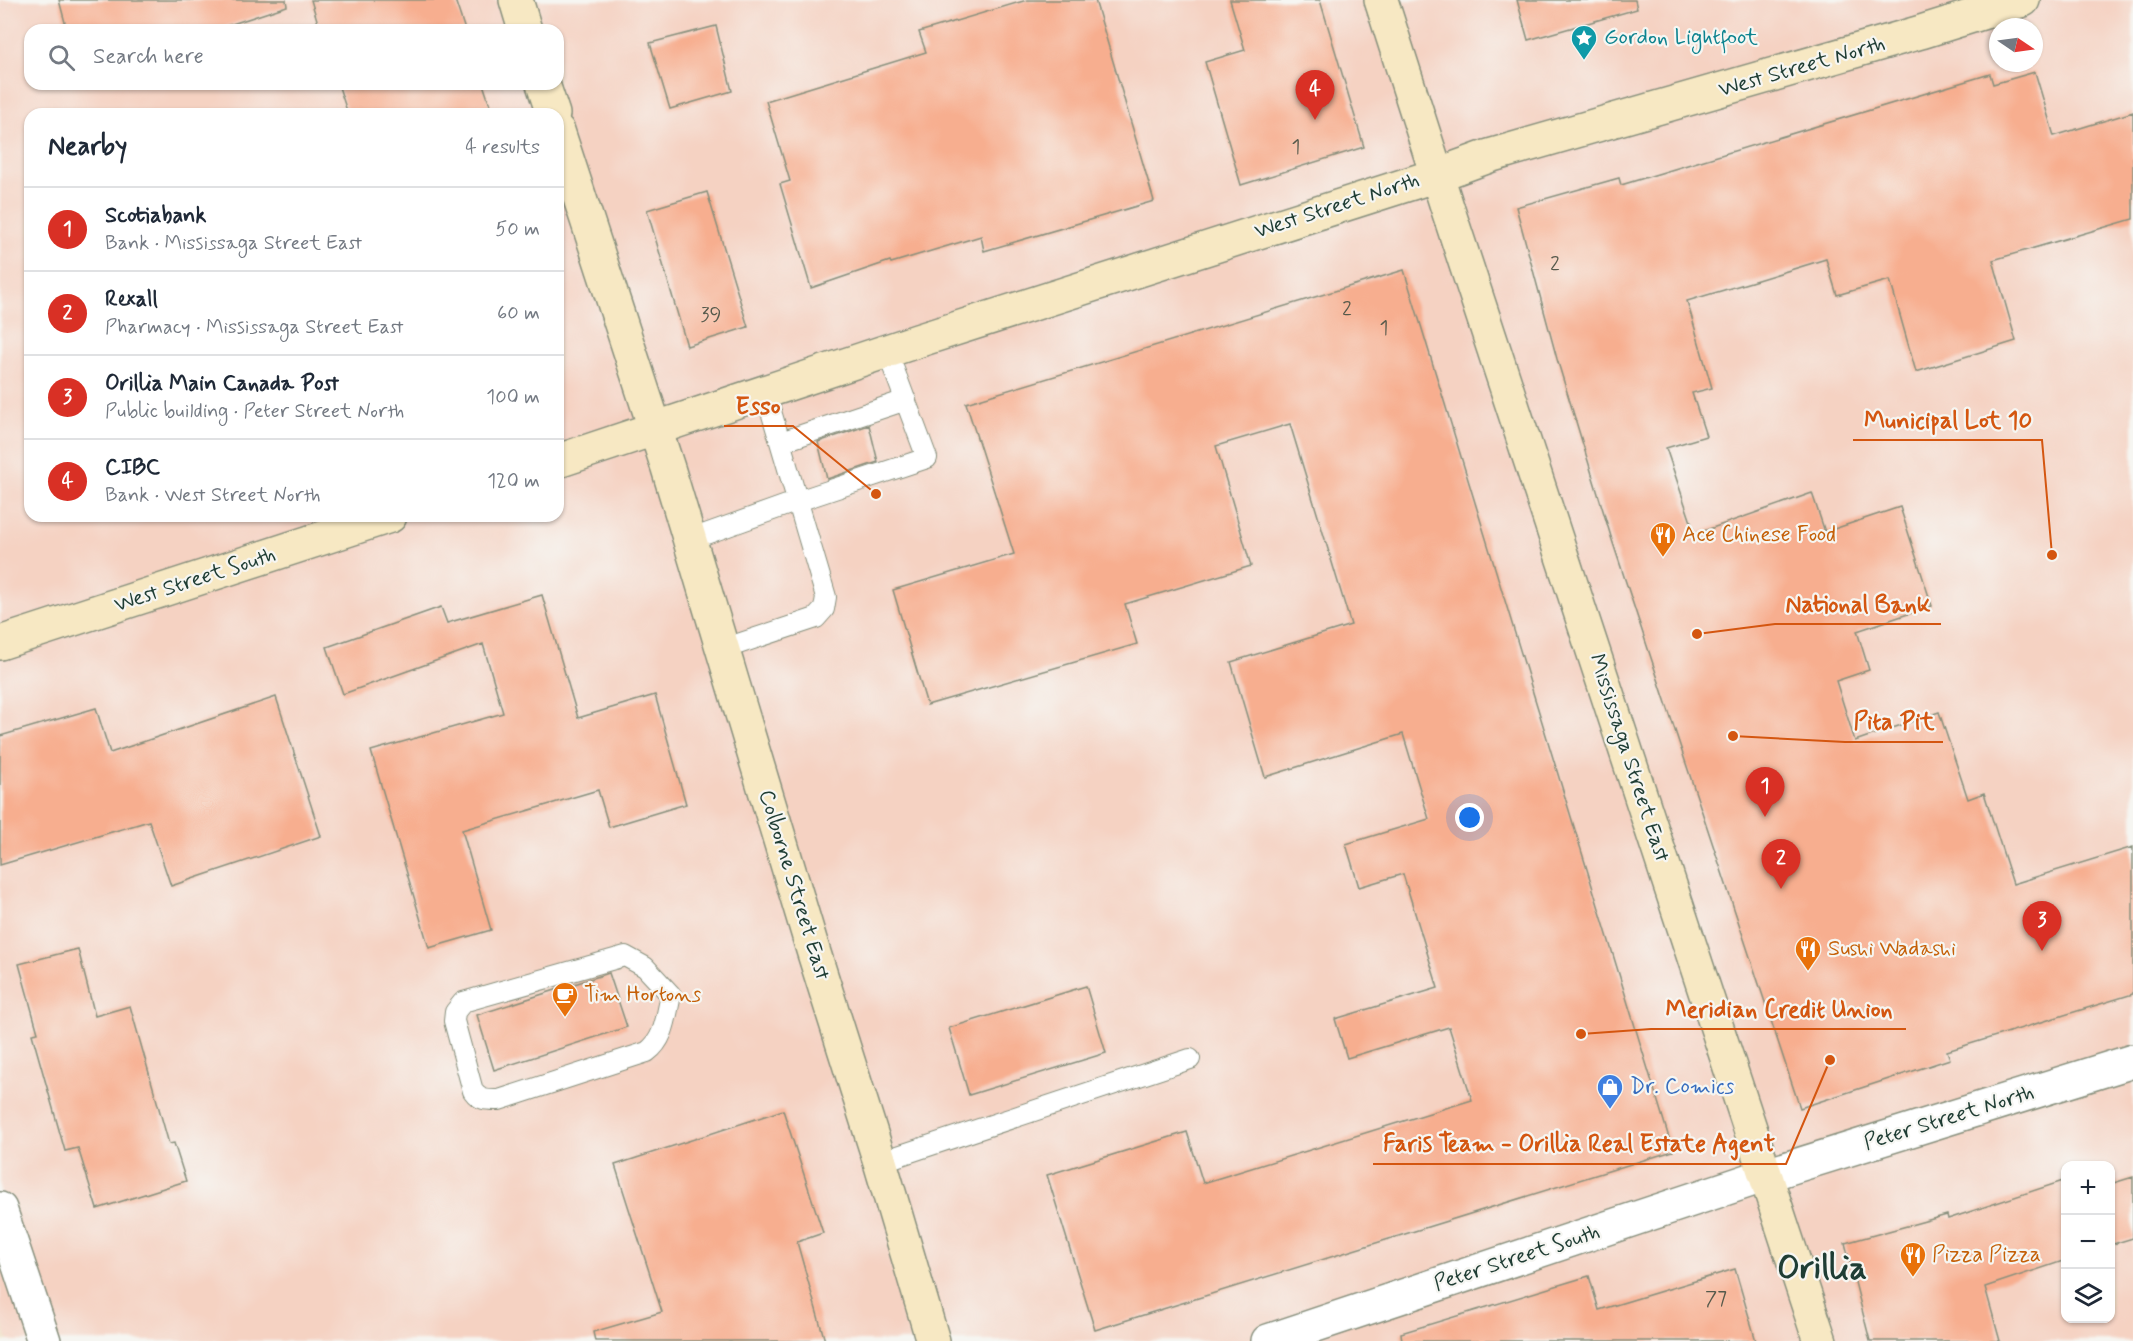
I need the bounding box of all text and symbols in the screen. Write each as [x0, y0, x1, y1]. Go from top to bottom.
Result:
north arrow [1989, 18, 2043, 72]
place icon: Gordon Lightfoot [1569, 23, 1599, 61]
search box [24, 24, 564, 90]
place label: Gordon Lightfoot [1604, 24, 1758, 55]
street label: West Street North [1716, 30, 1888, 104]
icon: search [45, 41, 78, 74]
text: Search here [93, 43, 204, 71]
pin: 4 [1296, 70, 1334, 120]
text: Nearby [48, 130, 127, 164]
text: 4 results [465, 134, 540, 161]
house number: 1 [1292, 134, 1300, 161]
street label: West Street North [1251, 166, 1423, 246]
text: Scotiabank [105, 202, 206, 230]
text: 1 [63, 216, 72, 243]
text: 50 m [495, 216, 540, 243]
text: Bank · Mississaga Street East [105, 230, 362, 257]
house number: 2 [1550, 251, 1560, 278]
text: Rexall [105, 286, 158, 314]
house number: 2 [1342, 296, 1352, 323]
text: 2 [63, 300, 72, 327]
text: 60 m [497, 300, 540, 327]
house number: 39 [701, 302, 721, 329]
text: Pharmacy · Mississaga Street East [105, 314, 404, 341]
house number: 1 [1380, 315, 1388, 342]
text: Orillia Main Canada Post [105, 370, 339, 398]
text: 3 [63, 384, 72, 411]
text: 100 m [486, 384, 540, 411]
callout: Esso [724, 384, 793, 426]
text: Esso [735, 392, 781, 423]
text: Public building · Peter Street North [105, 398, 404, 425]
callout: Municipal Lot 10 [1853, 398, 2042, 440]
text: Municipal Lot 10 [1864, 406, 2032, 437]
text: CIBC [105, 454, 160, 482]
text: 4 [62, 468, 73, 495]
text: 120 m [487, 468, 540, 495]
text: Bank · West Street North [105, 482, 321, 509]
restaurant icon: Ace Chinese Food [1648, 520, 1678, 558]
place label: Ace Chinese Food [1682, 521, 1836, 549]
street label: West Street South [111, 541, 279, 619]
callout: National Bank [1775, 582, 1941, 624]
text: National Bank [1785, 590, 1931, 621]
street label: Mississaga Street East [1579, 650, 1676, 867]
callout: Pita Pit [1845, 700, 1943, 742]
text: Pita Pit [1854, 707, 1935, 738]
pin: 1 [1746, 768, 1784, 817]
street label: Colborne Street East [752, 786, 836, 984]
your location [1455, 803, 1484, 832]
pin: 2 [1762, 840, 1800, 889]
pin: 3 [2022, 902, 2062, 951]
restaurant icon: Sushi Wadashi [1793, 934, 1823, 972]
place label: Sushi Wadashi [1828, 935, 1956, 963]
cafe icon: Tim Hortons [550, 980, 580, 1018]
place label: Tim Hortons [584, 981, 702, 1009]
callout: Meridian Credit Union [1651, 987, 1906, 1029]
text: Meridian Credit Union [1665, 995, 1893, 1026]
shop icon: Dr. Comics [1595, 1072, 1625, 1110]
place label: Dr. Comics [1630, 1073, 1735, 1101]
street label: Peter Street North [1860, 1079, 2038, 1157]
callout: Faris Team - Orillia Real Estate Agent [1373, 1122, 1786, 1164]
text: Faris Team - Orillia Real Estate Agent [1383, 1129, 1776, 1161]
map controls [2061, 1161, 2115, 1323]
button: + [2061, 1161, 2115, 1215]
button: − [2061, 1215, 2115, 1269]
street label: Peter Street South [1430, 1218, 1604, 1298]
restaurant icon: Pizza Pizza [1898, 1240, 1928, 1278]
place label: Pizza Pizza [1932, 1241, 2041, 1269]
district label: Orillia [1777, 1246, 1867, 1291]
button: layers [2061, 1269, 2115, 1323]
house number: 77 [1705, 1286, 1727, 1313]

